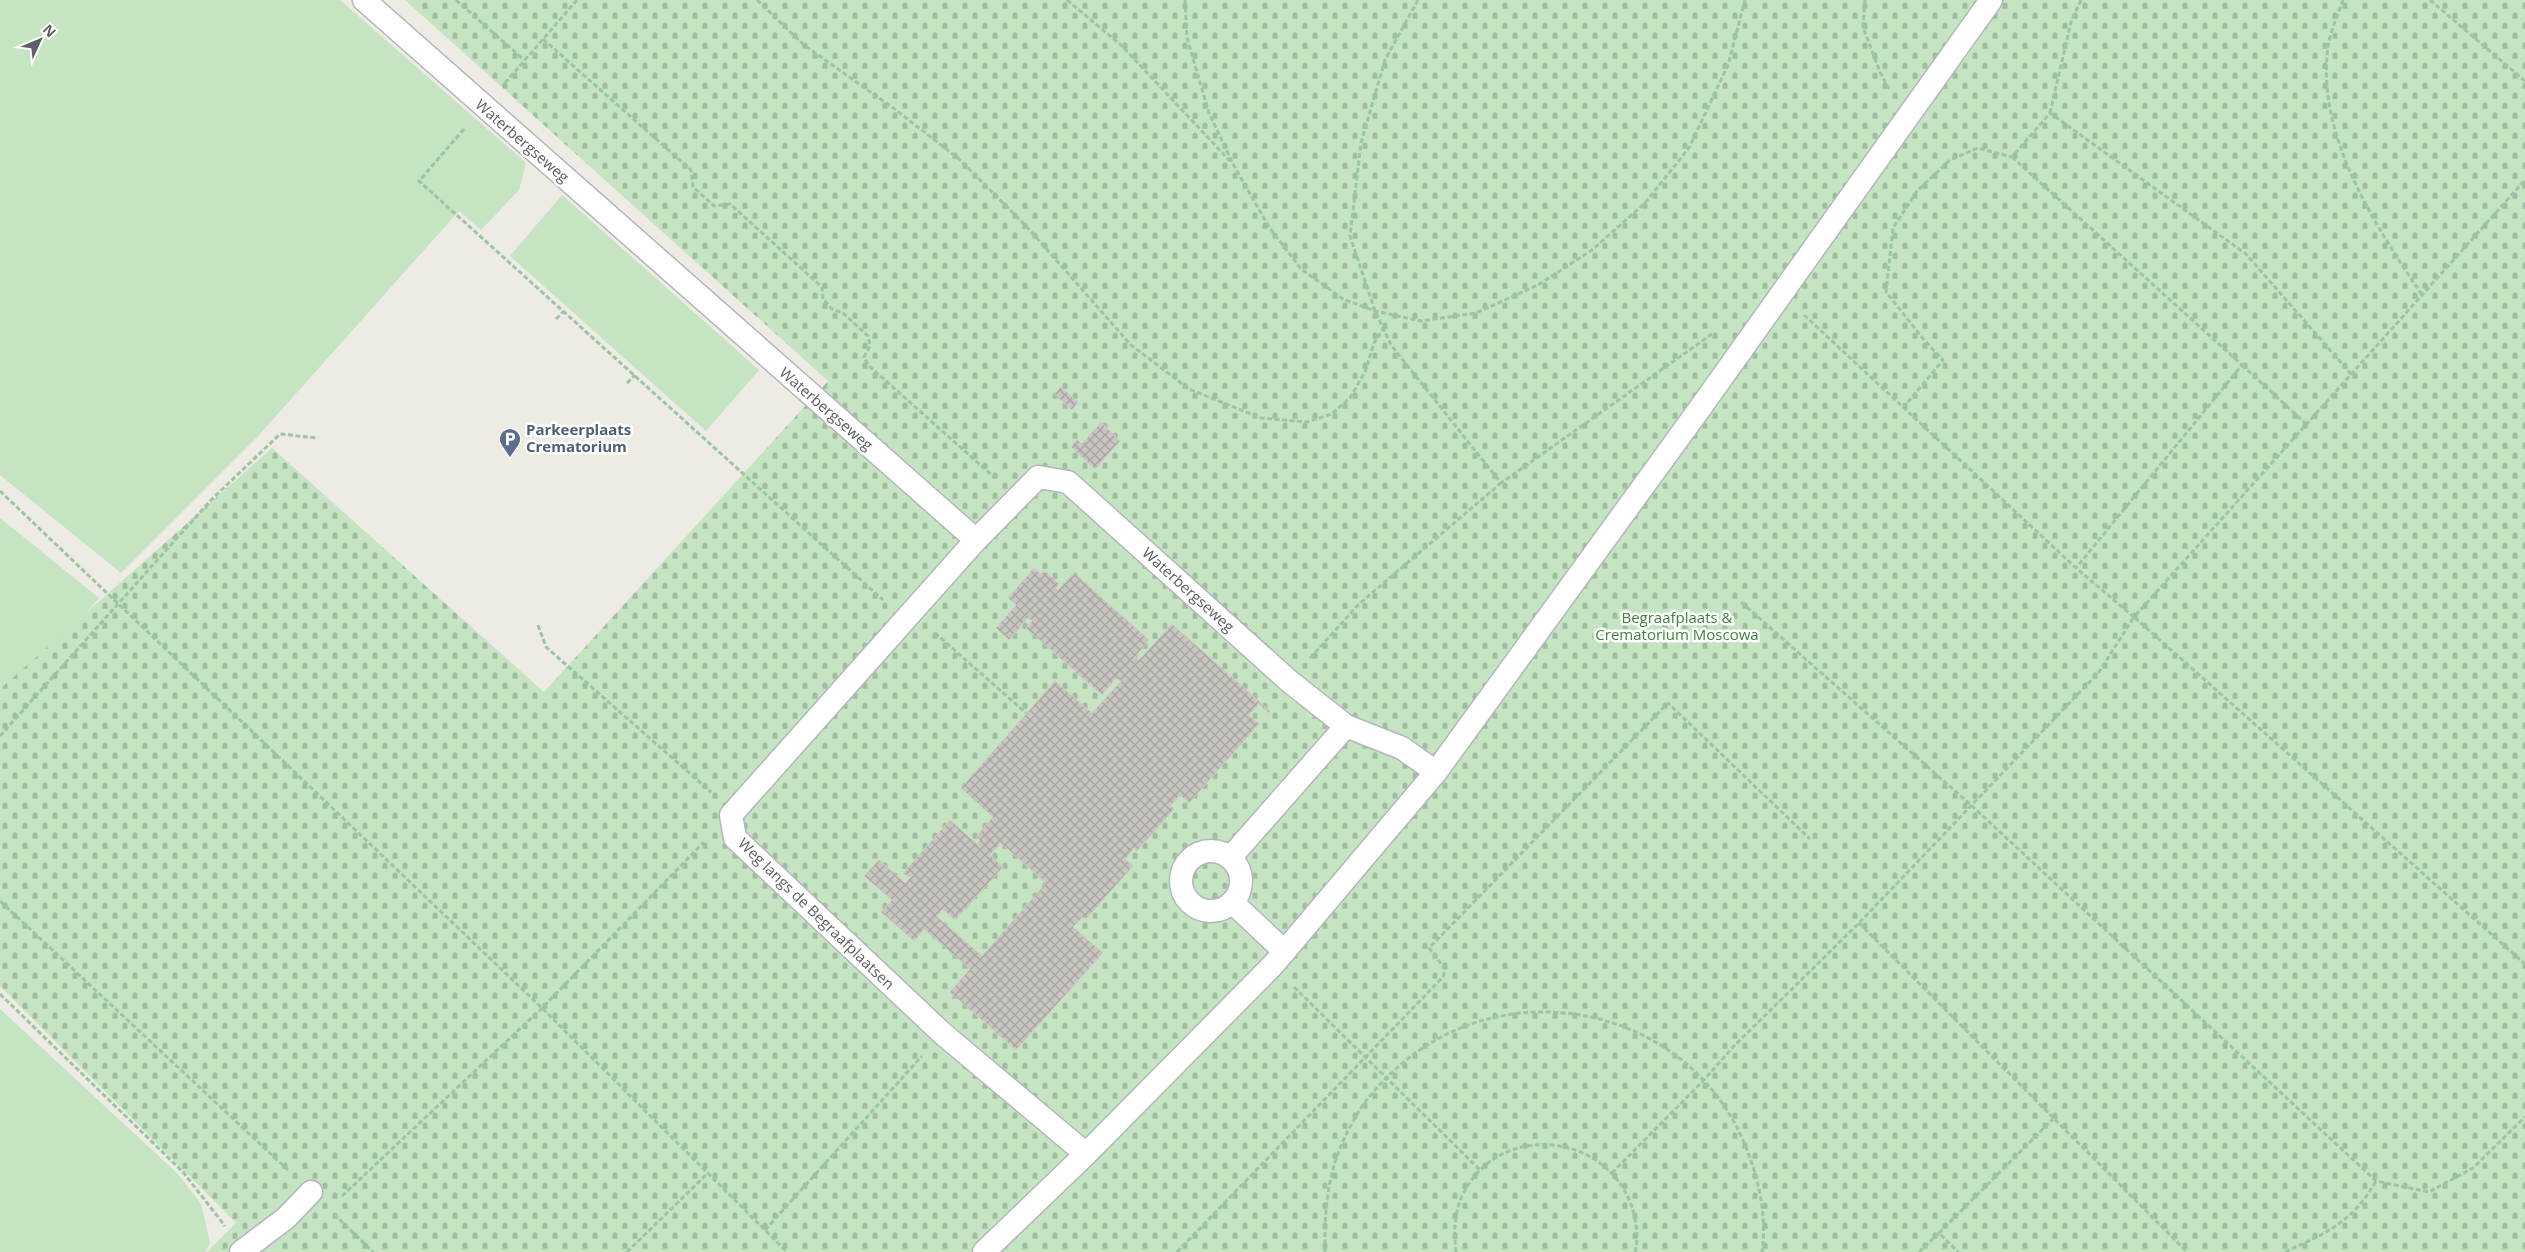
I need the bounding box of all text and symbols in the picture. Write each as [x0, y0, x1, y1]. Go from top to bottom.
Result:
north arrow [15, 15, 65, 65]
text: N [39, 20, 61, 41]
street label: Waterbergseweg [472, 94, 574, 186]
street label: Waterbergseweg [776, 362, 878, 454]
place label: Parkeerplaats Crematorium [526, 419, 631, 456]
parking icon: Parkeerplaats Crematorium [498, 427, 522, 458]
street label: Waterbergseweg [1138, 542, 1239, 636]
park label: Begraafplaats & Crematorium Moscowa [1595, 607, 1759, 644]
street label: Weg langs de Begraafplaatsen [734, 833, 899, 993]

